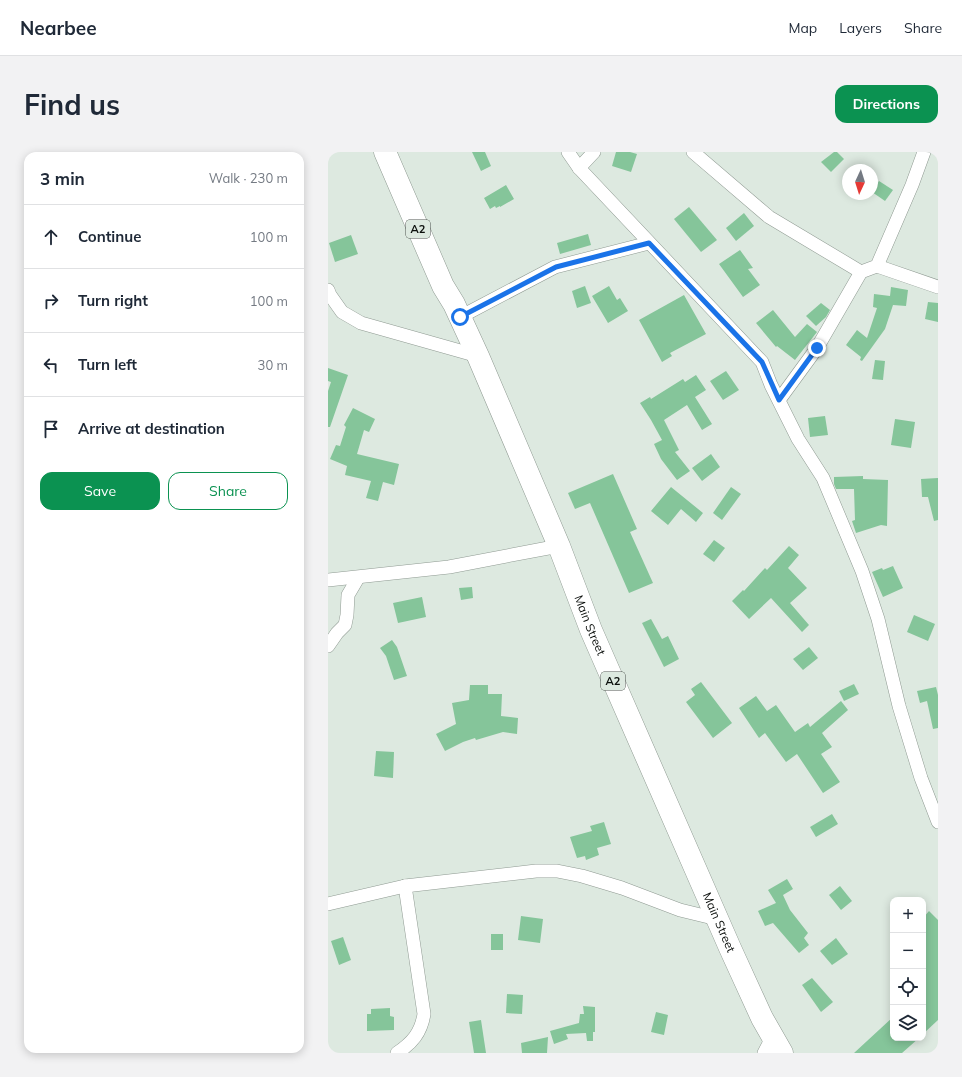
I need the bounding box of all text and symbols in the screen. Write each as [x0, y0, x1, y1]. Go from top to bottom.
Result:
text: Nearbee [20, 16, 97, 40]
text: Map [788, 19, 817, 37]
text: Layers [839, 19, 882, 37]
text: Share [904, 19, 942, 37]
button: Directions [835, 85, 938, 123]
text: Find us [24, 87, 120, 122]
north arrow [842, 164, 878, 200]
text: 3 min [40, 168, 85, 189]
text: Walk · 230 m [209, 170, 288, 186]
road number: A2 [406, 220, 430, 238]
icon: ahead [40, 226, 62, 248]
text: Continue [78, 227, 141, 246]
text: 100 m [250, 229, 288, 245]
icon: right [40, 290, 62, 312]
text: Turn right [78, 291, 148, 310]
text: 100 m [250, 293, 288, 309]
route start [451, 308, 469, 326]
route end [808, 339, 826, 357]
icon: left [40, 354, 62, 376]
text: Turn left [78, 355, 137, 374]
text: 30 m [258, 357, 288, 373]
icon: arrive [40, 418, 62, 440]
text: Arrive at destination [78, 419, 225, 438]
button: Save [40, 472, 160, 510]
button: Share [168, 472, 288, 510]
street label: Main Street [571, 593, 609, 658]
road number: A2 [601, 672, 625, 690]
street label: Main Street [700, 890, 739, 955]
map controls [890, 897, 926, 1041]
button: + [890, 897, 926, 933]
button: − [890, 933, 926, 969]
button: locate [890, 969, 926, 1005]
button: layers [890, 1005, 926, 1041]

